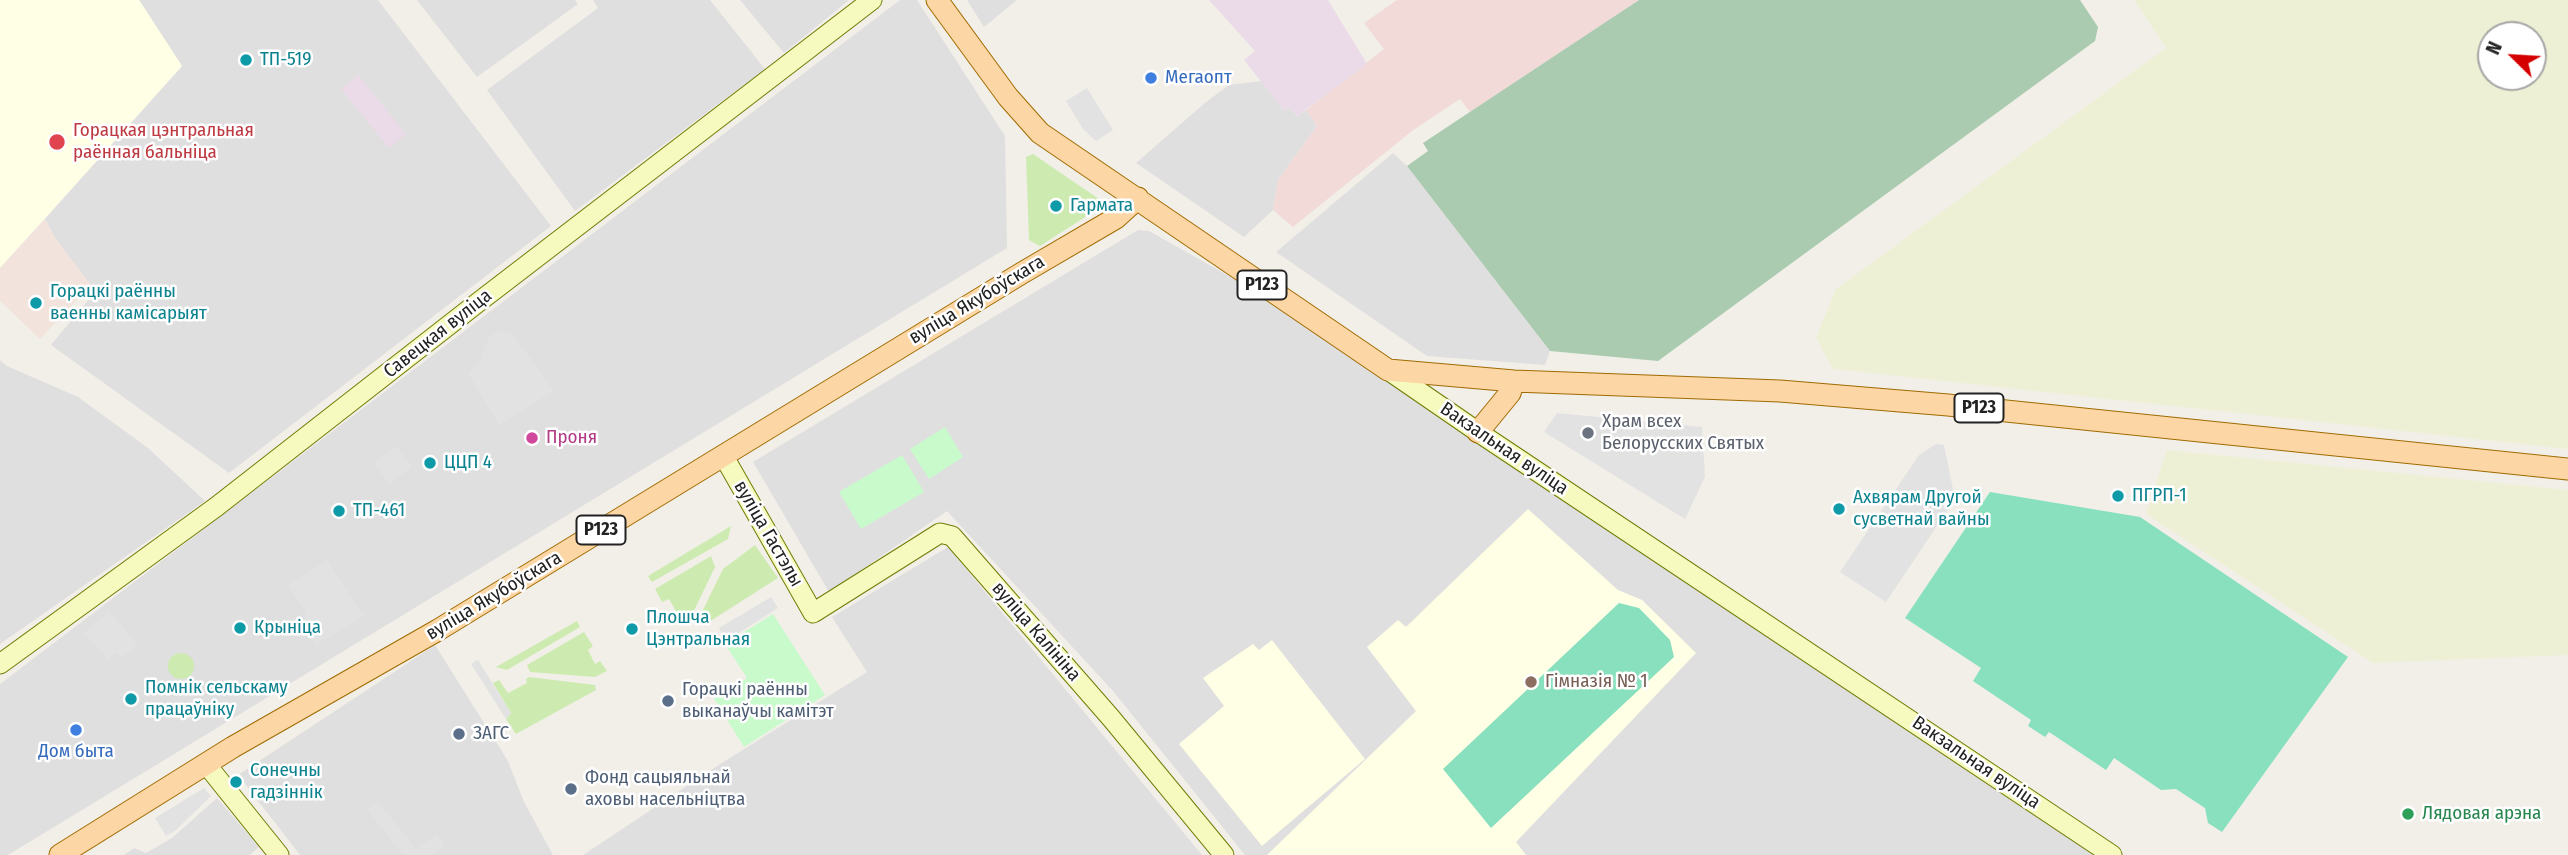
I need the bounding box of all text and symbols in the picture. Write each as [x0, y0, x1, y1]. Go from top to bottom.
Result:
north arrow [2477, 21, 2547, 91]
text: N [2481, 38, 2507, 58]
place label: ТП-519 [260, 49, 312, 71]
marker: ТП-519 [238, 52, 254, 68]
place label: Мегаопт [1165, 67, 1232, 89]
marker: Мегаопт [1143, 70, 1159, 86]
place label: Горацкая цэнтральная раённая бальніца [73, 120, 254, 164]
marker: Горацкая цэнтральная раённая бальніца [47, 132, 67, 152]
place label: Гармата [1070, 195, 1133, 217]
marker: Гармата [1048, 198, 1064, 214]
street label: вуліца Якубоўскага [905, 251, 1049, 349]
road number: Р123 [1238, 270, 1286, 300]
place label: Горацкі раённы ваенны камісарыят [50, 281, 207, 325]
street label: Савецкая вуліца [379, 285, 497, 383]
marker: Горацкі раённы ваенны камісарыят [28, 295, 44, 311]
road number: Р123 [1954, 394, 2004, 422]
street label: Вакзальная вуліца [1436, 398, 1572, 500]
place label: Храм всех Белорусских Святых [1602, 411, 1764, 455]
marker: Храм всех Белорусских Святых [1580, 425, 1596, 441]
place label: Проня [546, 427, 597, 449]
marker: Проня [524, 430, 540, 446]
place label: ЦЦП 4 [444, 452, 492, 474]
marker: ЦЦП 4 [422, 455, 438, 471]
street label: вуліца Гастэлы [729, 477, 807, 591]
place label: ПГРП-1 [2132, 485, 2187, 507]
place label: Ахвярам Другой сусветнай вайны [1853, 487, 1990, 531]
marker: ПГРП-1 [2110, 488, 2126, 504]
place label: ТП-461 [353, 500, 405, 522]
marker: Ахвярам Другой сусветнай вайны [1831, 501, 1847, 517]
marker: ТП-461 [331, 503, 347, 519]
road number: Р123 [576, 516, 626, 544]
street label: вуліца Якубоўскага [422, 547, 566, 645]
street label: вуліца Калініна [987, 578, 1085, 686]
place label: Плошча Цэнтральная [646, 607, 750, 651]
place label: Крыніца [254, 617, 321, 639]
marker: Крыніца [232, 620, 248, 636]
marker: Плошча Цэнтральная [624, 621, 640, 637]
place label: Гімназія № 1 [1545, 671, 1648, 693]
marker: Гімназія № 1 [1523, 674, 1539, 690]
place label: Помнік сельскаму працаўніку [145, 677, 288, 721]
place label: Горацкі раённы выканаўчы камітэт [682, 679, 834, 723]
marker: Помнік сельскаму працаўніку [123, 691, 139, 707]
marker: Горацкі раённы выканаўчы камітэт [660, 693, 676, 709]
street label: Вакзальная вуліца [1908, 712, 2044, 814]
marker: Дом быта [68, 722, 84, 738]
place label: ЗАГС [473, 723, 509, 745]
marker: ЗАГС [451, 726, 467, 742]
place label: Дом быта [38, 741, 114, 763]
place label: Сонечны гадзіннік [250, 760, 323, 804]
place label: Фонд сацыяльнай аховы насельніцтва [585, 767, 745, 811]
marker: Сонечны гадзіннік [228, 774, 244, 790]
marker: Фонд сацыяльнай аховы насельніцтва [563, 781, 579, 797]
place label: Лядовая арэна [2422, 803, 2541, 825]
marker: Лядовая арэна [2400, 806, 2416, 822]

